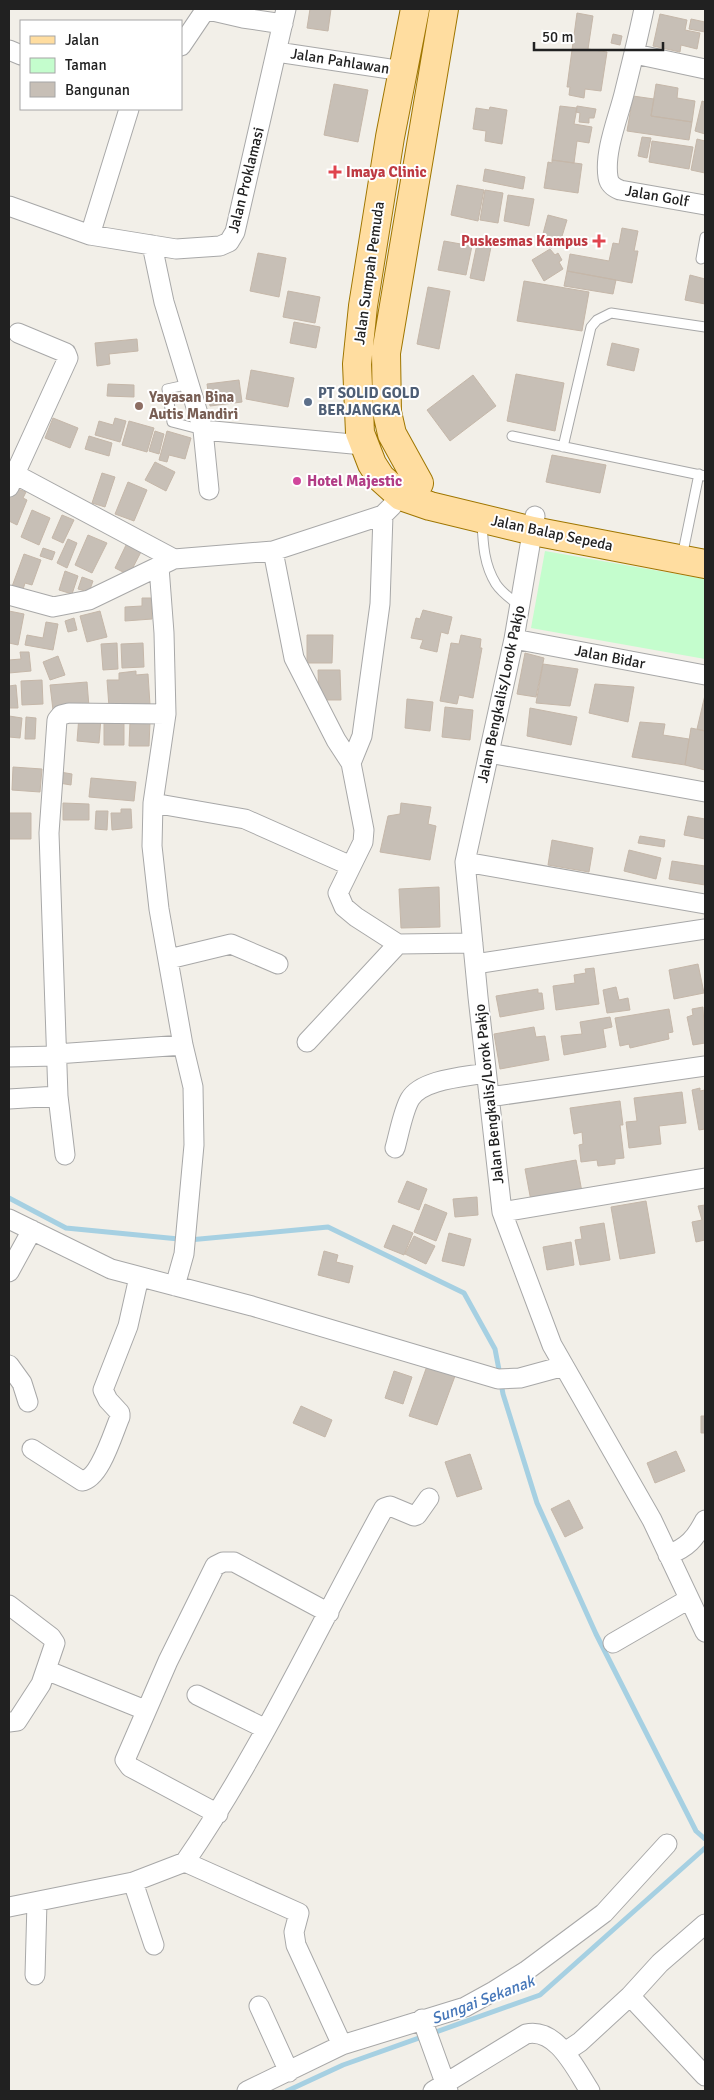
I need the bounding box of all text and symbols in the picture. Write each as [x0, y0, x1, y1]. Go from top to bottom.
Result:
legend [20, 20, 182, 110]
scale bar [534, 20, 663, 52]
text: 50 m [542, 28, 573, 46]
text: Jalan [65, 31, 99, 49]
street label: Jalan Pahlawan [289, 44, 391, 78]
text: Taman [65, 56, 107, 74]
text: Bangunan [65, 81, 130, 99]
street label: Jalan Proklamasi [224, 125, 268, 235]
place label: Imaya Clinic [346, 163, 427, 181]
marker: Imaya Clinic [328, 165, 342, 179]
street label: Jalan Golf [624, 182, 691, 211]
street label: Jalan Sumpah Pemuda [350, 200, 388, 346]
place label: Puskesmas Kampus [461, 232, 588, 250]
marker: Puskesmas Kampus [592, 234, 606, 248]
place label: PT SOLID GOLD BERJANGKA [318, 384, 420, 419]
place label: Yayasan Bina Autis Mandiri [148, 388, 238, 423]
marker: PT SOLID GOLD BERJANGKA [302, 396, 314, 408]
marker: Yayasan Bina Autis Mandiri [133, 400, 145, 412]
place label: Hotel Majestic [307, 472, 402, 490]
marker: Hotel Majestic [291, 475, 303, 487]
street label: Jalan Balap Sepeda [489, 511, 615, 555]
street label: Jalan Bengkalis/Lorok Pakjo [473, 603, 529, 784]
street label: Jalan Bidar [573, 641, 647, 673]
street label: Jalan Bengkalis/Lorok Pakjo [471, 1003, 507, 1185]
water label: Sungai Sekanak [429, 1970, 539, 2029]

